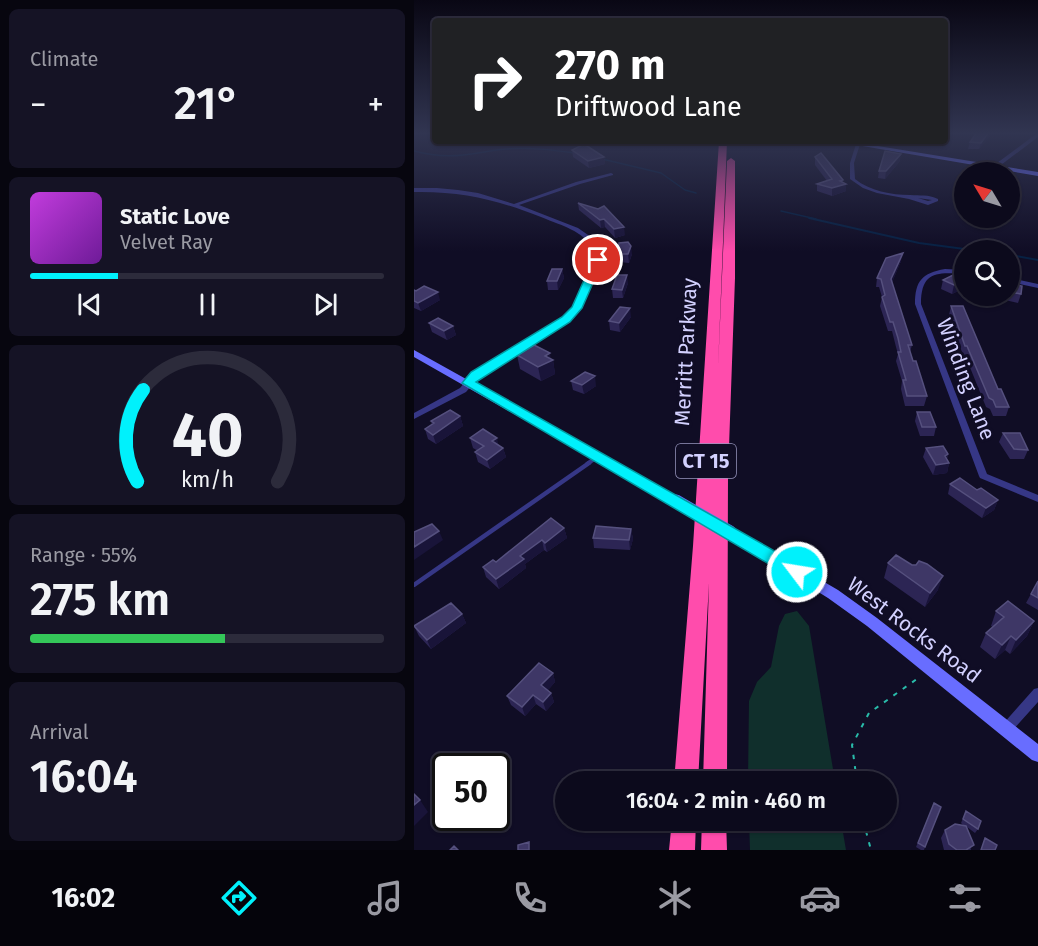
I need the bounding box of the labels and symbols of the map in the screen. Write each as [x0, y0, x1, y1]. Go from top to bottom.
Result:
north arrow [954, 162, 1020, 228]
pin [572, 234, 623, 285]
street label: Merritt Parkway [669, 277, 703, 427]
street label: Winding Lane [931, 314, 1001, 444]
road number: CT 15 [676, 444, 736, 478]
position arrow [765, 540, 829, 604]
street label: West Rocks Road [842, 571, 986, 689]
speed limit sign: 50 [432, 753, 510, 831]

